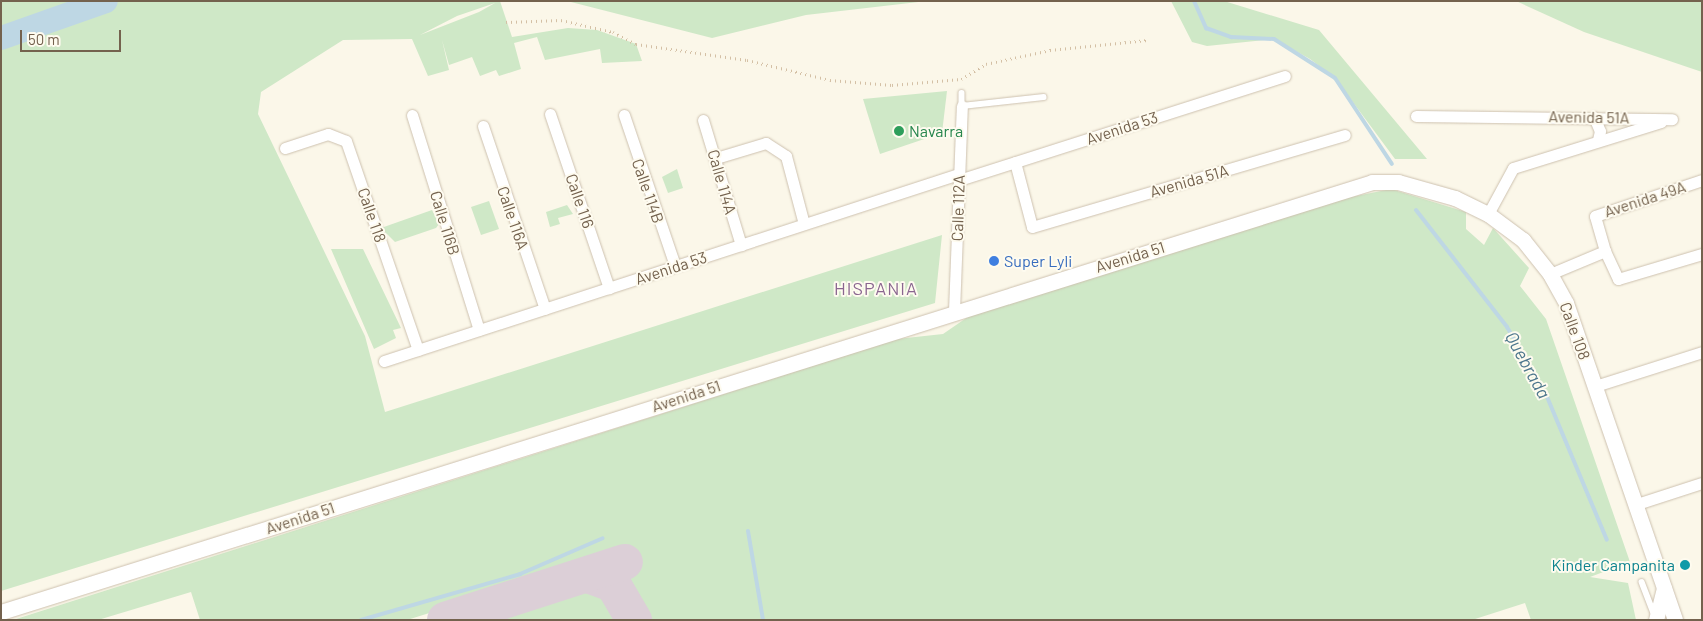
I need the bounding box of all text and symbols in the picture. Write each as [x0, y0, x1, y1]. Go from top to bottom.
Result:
scale bar [22, 20, 124, 52]
text: 50 m [28, 30, 60, 48]
street label: Avenida 53 [1084, 107, 1160, 149]
street label: Avenida 51A [1548, 107, 1630, 127]
place label: Navarra [909, 121, 963, 141]
marker: Navarra [893, 125, 905, 137]
street label: Calle 114A [704, 147, 740, 217]
street label: Calle 114B [628, 156, 668, 226]
street label: Avenida 51A [1147, 161, 1231, 201]
street label: Calle 116 [562, 171, 598, 231]
street label: Calle 112A [947, 174, 969, 242]
street label: Avenida 49A [1602, 177, 1688, 221]
street label: Calle 116A [493, 184, 533, 252]
street label: Calle 118 [354, 185, 390, 245]
street label: Calle 116B [426, 188, 464, 258]
street label: Avenida 51 [1093, 237, 1167, 277]
street label: Avenida 53 [633, 247, 709, 289]
place label: Super Lyli [1004, 251, 1072, 271]
marker: Super Lyli [988, 255, 1000, 267]
district label: HISPANIA [833, 277, 919, 299]
street label: Calle 108 [1556, 300, 1594, 362]
water label: Quebrada [1501, 328, 1555, 402]
street label: Avenida 51 [649, 376, 723, 416]
street label: Avenida 51 [263, 498, 337, 538]
place label: Kinder Campanita [1552, 555, 1675, 575]
marker: Kinder Campanita [1679, 559, 1691, 571]

